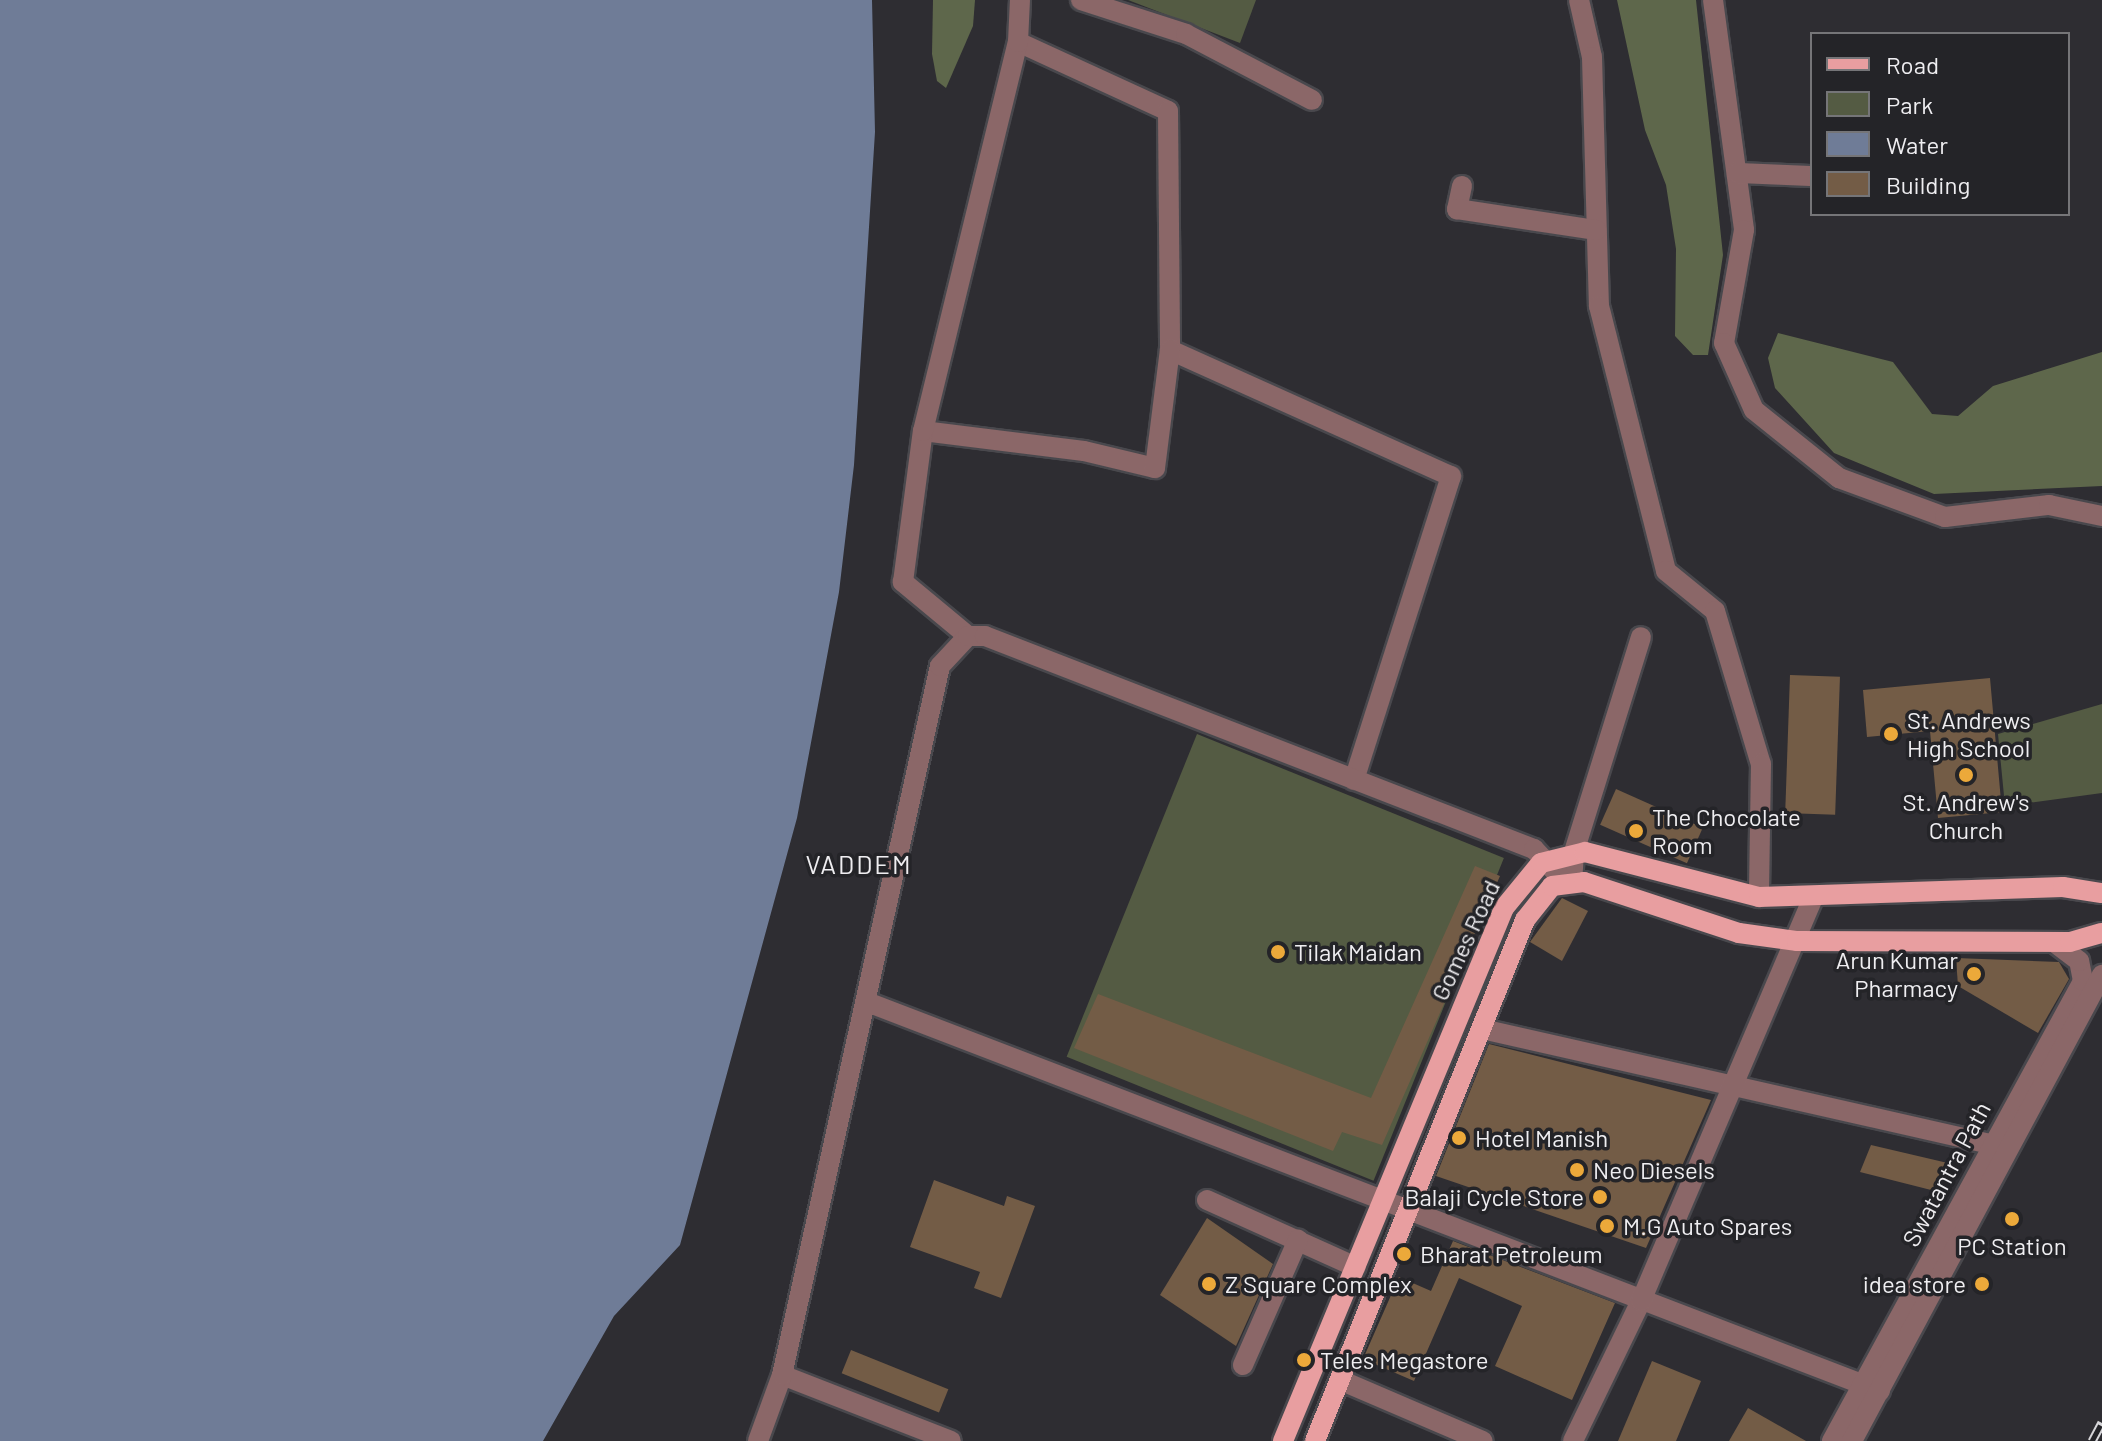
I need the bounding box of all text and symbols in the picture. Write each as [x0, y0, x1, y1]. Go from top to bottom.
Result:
legend [1810, 32, 2070, 216]
text: Road [1886, 50, 1939, 79]
text: Park [1886, 90, 1933, 119]
text: Water [1886, 130, 1948, 159]
text: Building [1886, 170, 1970, 199]
place label: St. Andrews High School [1907, 706, 2031, 762]
marker: St. Andrews High School [1882, 725, 1900, 743]
marker: St. Andrew's Church [1957, 766, 1975, 784]
place label: St. Andrew's Church [1902, 788, 2030, 844]
place label: The Chocolate Room [1652, 803, 1801, 859]
marker: The Chocolate Room [1627, 822, 1645, 840]
district label: VADDEM [805, 848, 913, 880]
street label: Gomes Road [1425, 875, 1505, 1005]
place label: Tilak Maidan [1294, 938, 1422, 966]
marker: Tilak Maidan [1269, 943, 1287, 961]
place label: Arun Kumar Pharmacy [1836, 946, 1958, 1002]
marker: Arun Kumar Pharmacy [1965, 965, 1983, 983]
street label: Swatantra Path [1896, 1097, 1996, 1251]
place label: Hotel Manish [1475, 1124, 1608, 1152]
marker: Hotel Manish [1450, 1129, 1468, 1147]
place label: Neo Diesels [1593, 1156, 1715, 1184]
marker: Neo Diesels [1568, 1161, 1586, 1179]
place label: Balaji Cycle Store [1405, 1183, 1584, 1211]
marker: Balaji Cycle Store [1591, 1188, 1609, 1206]
marker: PC Station [2003, 1210, 2021, 1228]
place label: M.G Auto Spares [1623, 1212, 1792, 1240]
marker: M.G Auto Spares [1598, 1217, 1616, 1235]
place label: PC Station [1957, 1232, 2067, 1260]
place label: Bharat Petroleum [1420, 1240, 1602, 1268]
marker: Bharat Petroleum [1395, 1245, 1413, 1263]
place label: Z Square Complex [1225, 1270, 1412, 1298]
place label: idea store [1863, 1270, 1966, 1298]
marker: Z Square Complex [1200, 1275, 1218, 1293]
marker: idea store [1973, 1275, 1991, 1293]
place label: Teles Megastore [1320, 1346, 1489, 1374]
marker: Teles Megastore [1295, 1351, 1313, 1369]

